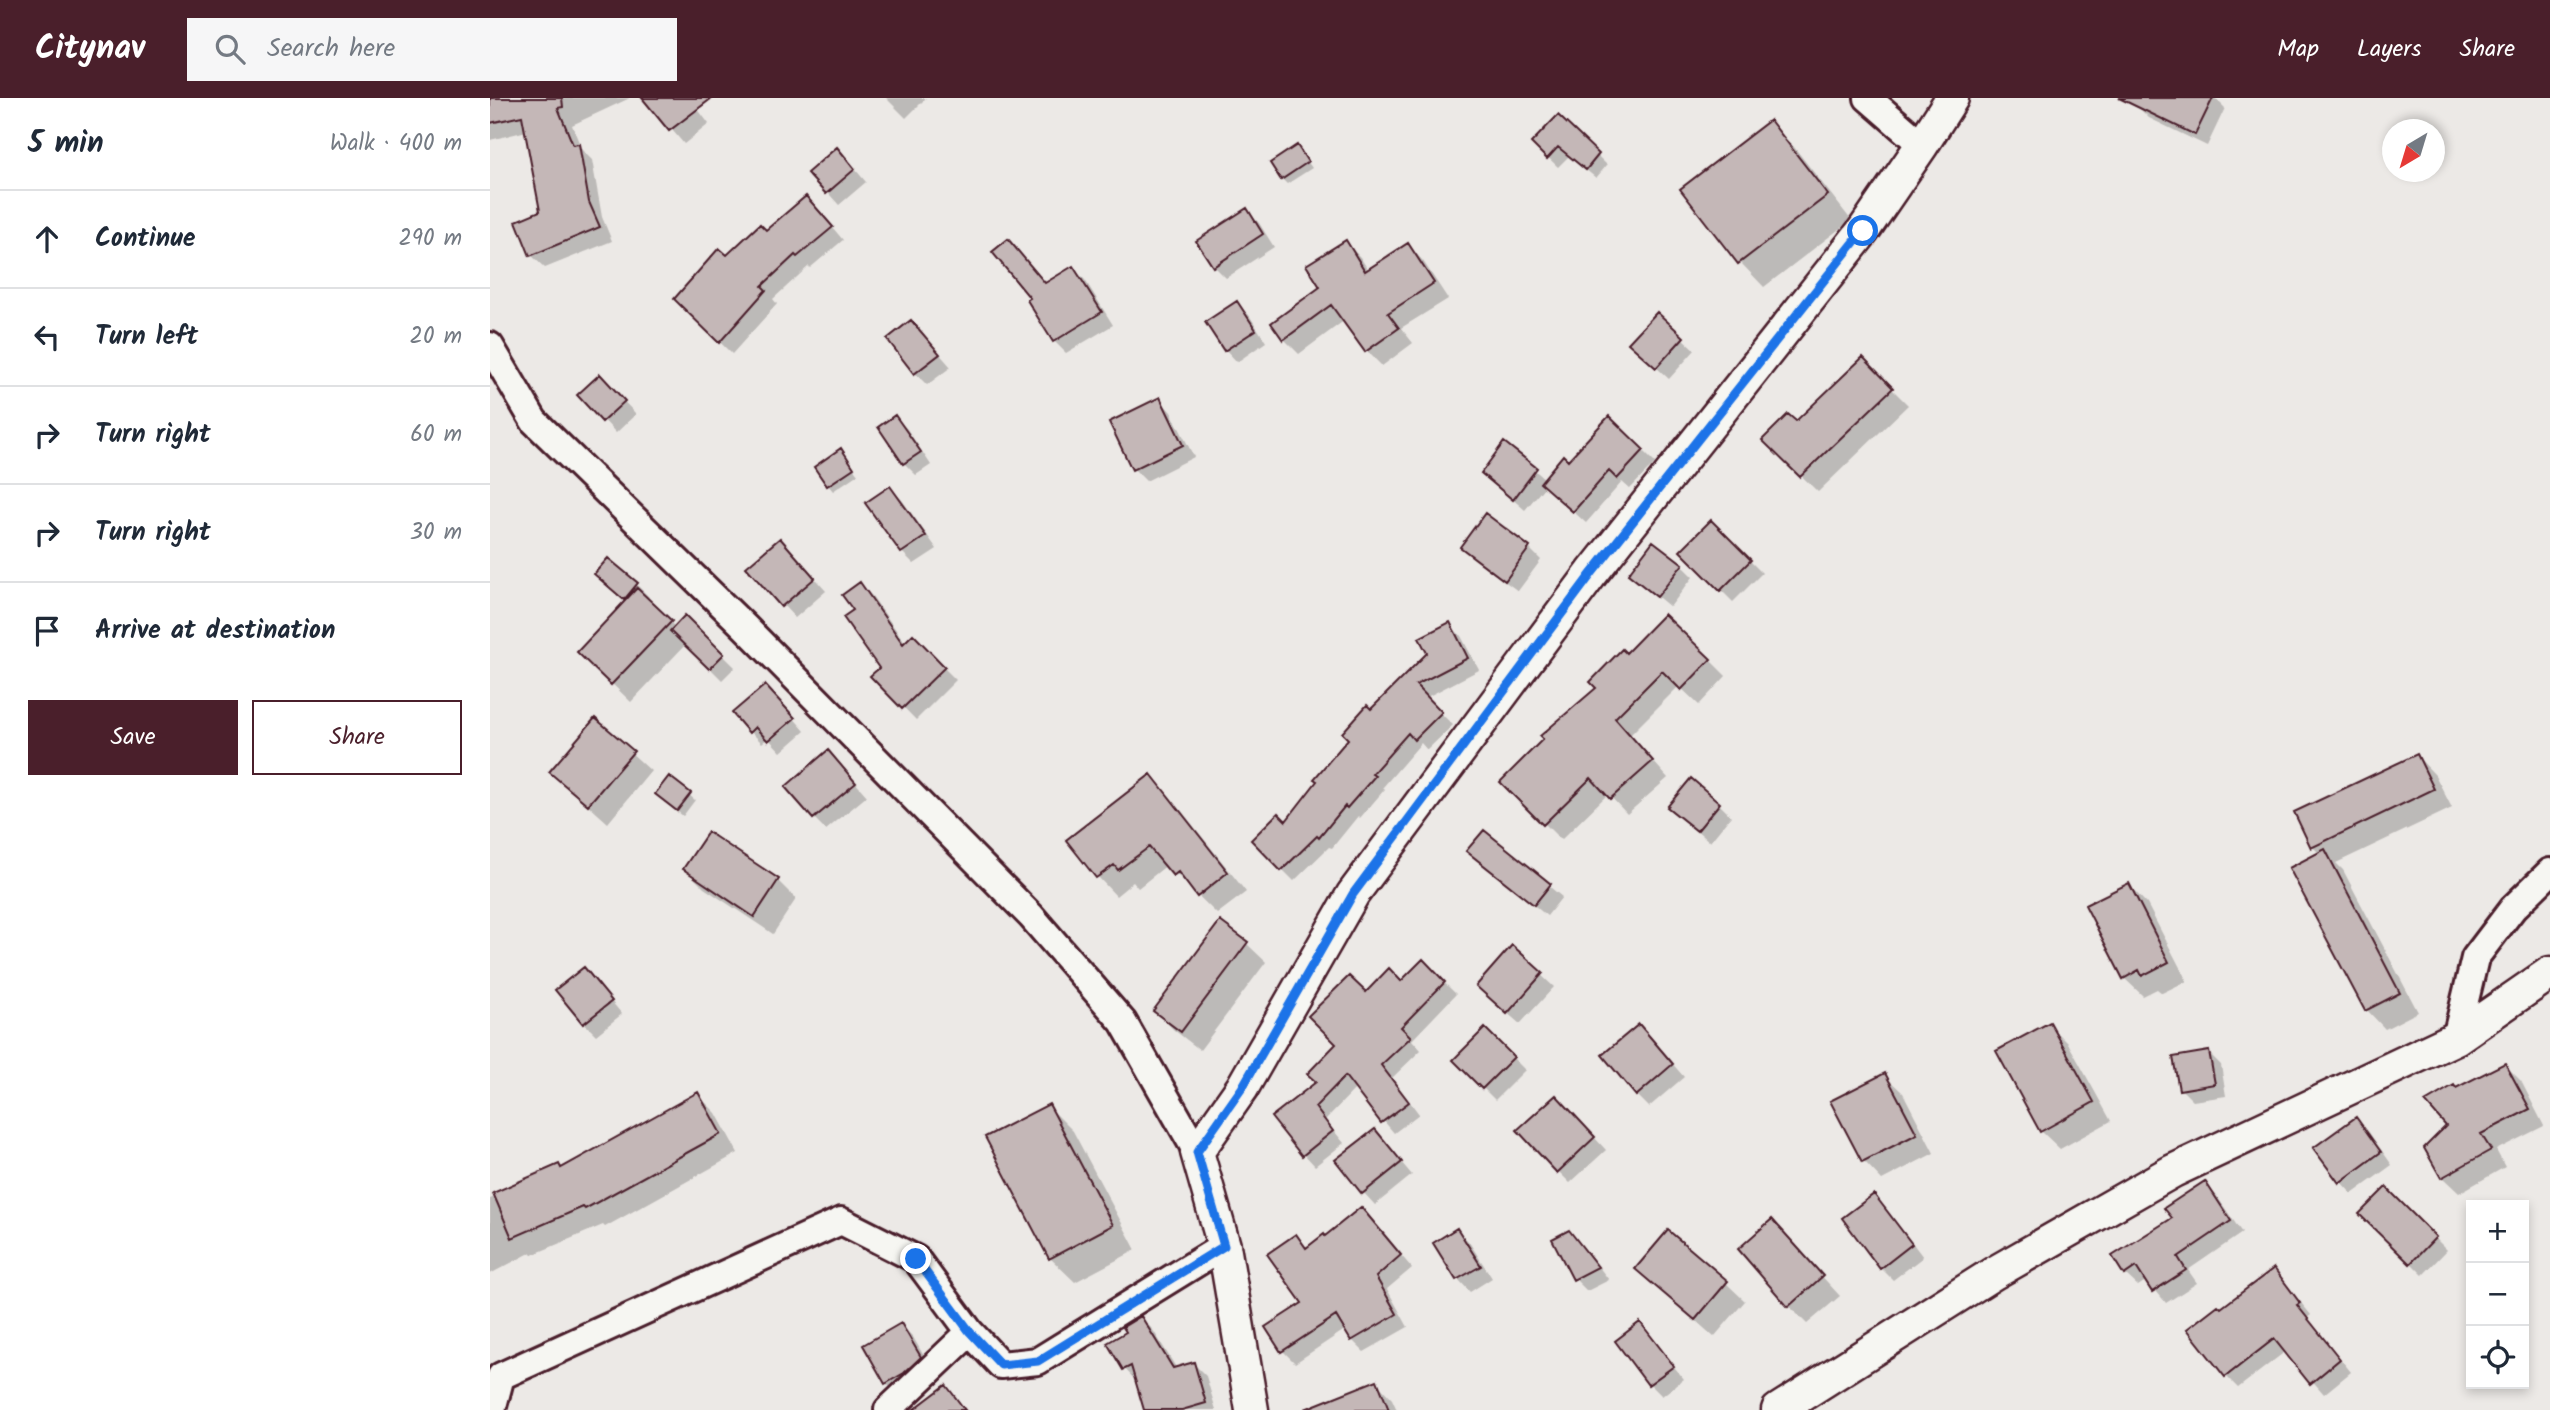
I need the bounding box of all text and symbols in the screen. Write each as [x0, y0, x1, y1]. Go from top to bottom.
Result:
search box [187, 18, 677, 81]
text: Citynav [35, 23, 145, 76]
text: Search here [267, 28, 395, 70]
icon: search [211, 30, 249, 68]
text: Map [2277, 30, 2319, 69]
text: Layers [2357, 30, 2421, 69]
text: Share [2459, 30, 2515, 69]
north arrow [2382, 119, 2445, 182]
text: 5 min [28, 120, 104, 168]
text: Walk · 400 m [330, 126, 462, 162]
route start [1847, 215, 1878, 246]
text: Continue [95, 218, 196, 260]
icon: ahead [28, 220, 66, 258]
text: 290 m [398, 221, 462, 257]
text: Turn left [95, 316, 198, 358]
icon: left [28, 318, 66, 356]
text: 20 m [410, 319, 462, 355]
text: Turn right [95, 414, 211, 456]
icon: right [28, 416, 66, 454]
text: 60 m [410, 417, 462, 453]
text: Turn right [95, 512, 211, 554]
icon: right [28, 514, 66, 552]
text: 30 m [410, 515, 462, 551]
text: Arrive at destination [95, 610, 335, 652]
icon: arrive [28, 612, 66, 650]
button: Save [28, 700, 238, 775]
button: Share [252, 700, 462, 775]
map controls [2466, 1200, 2529, 1389]
button: + [2466, 1200, 2529, 1263]
route end [900, 1243, 931, 1274]
button: − [2466, 1263, 2529, 1326]
button: locate [2466, 1326, 2529, 1389]

